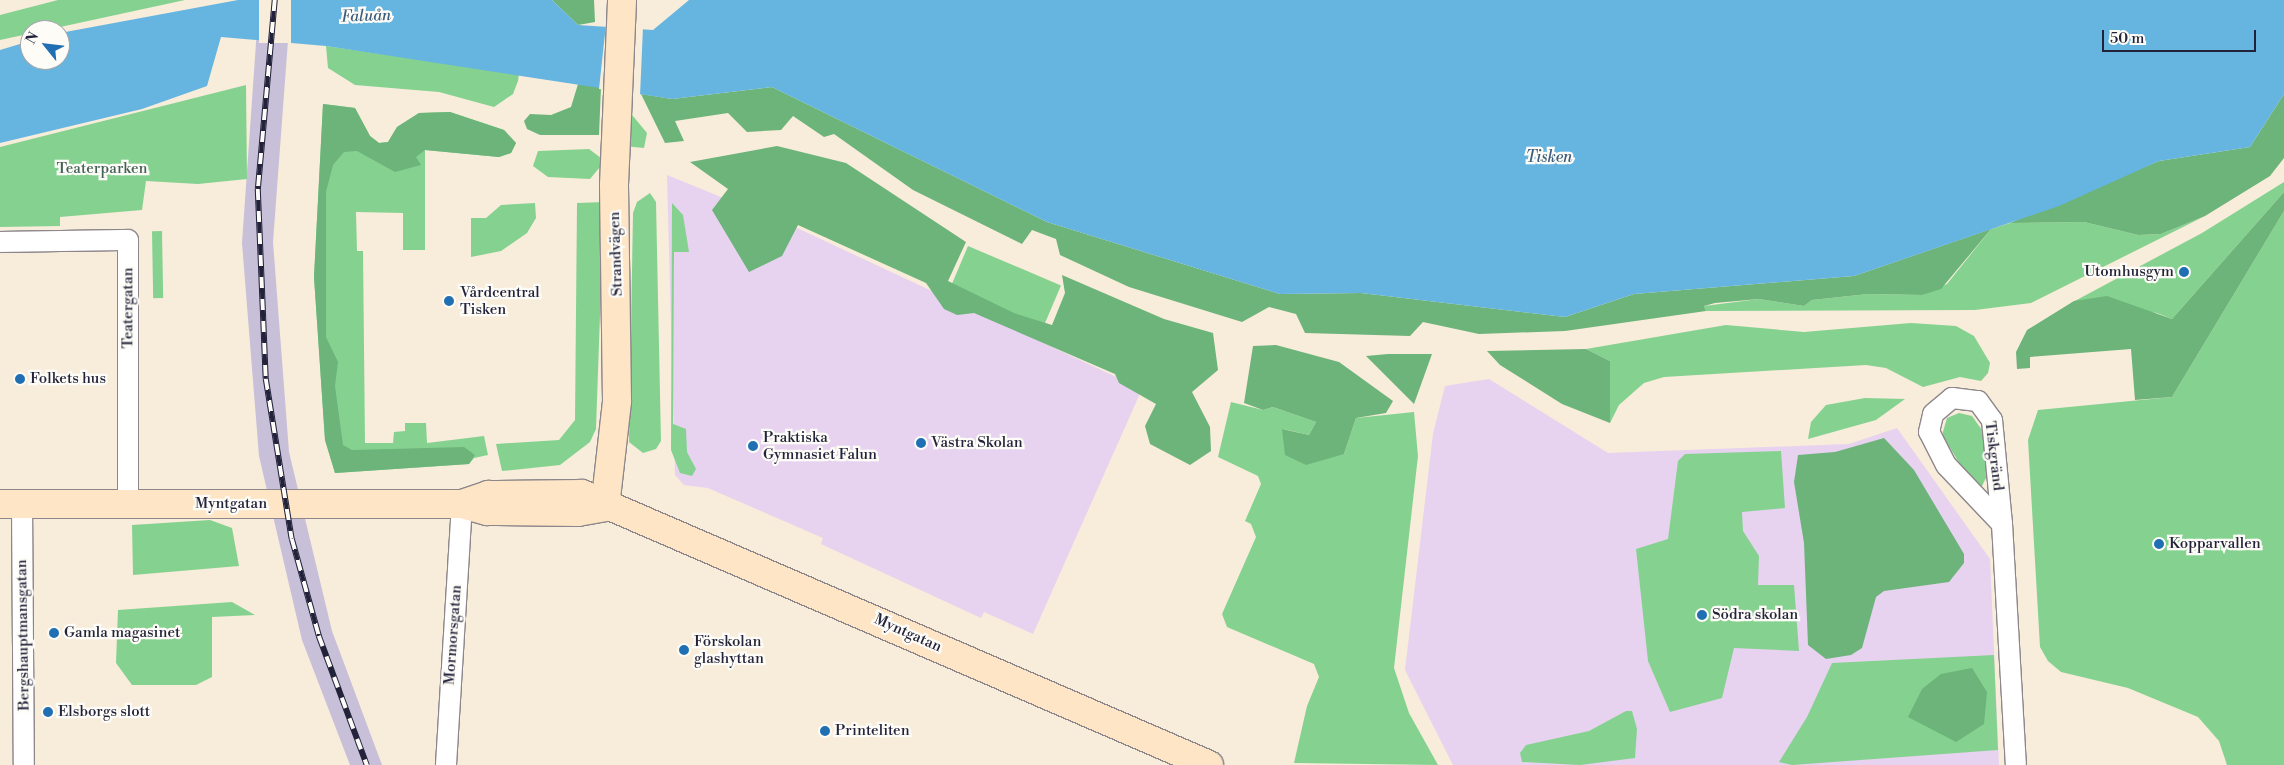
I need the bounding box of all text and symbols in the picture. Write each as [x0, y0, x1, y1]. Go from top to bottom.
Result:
water label: Faluån [341, 6, 391, 26]
north arrow [20, 20, 70, 70]
scale bar [2104, 20, 2258, 52]
text: N [22, 29, 43, 47]
text: 50 m [2110, 29, 2144, 48]
water label: Tisken [1526, 147, 1572, 167]
park label: Teaterparken [57, 160, 147, 178]
street label: Strandvägen [606, 211, 626, 297]
place label: Utomhusgym [2084, 263, 2174, 281]
marker: Utomhusgym [2178, 266, 2190, 278]
street label: Teatergatan [119, 268, 137, 348]
place label: Vårdcentral Tisken [460, 283, 540, 318]
marker: Vårdcentral Tisken [442, 294, 456, 308]
place label: Folkets hus [30, 370, 106, 388]
marker: Folkets hus [14, 373, 26, 385]
street label: Tiskgränd [1981, 420, 2007, 492]
place label: Praktiska Gymnasiet Falun [763, 428, 877, 463]
place label: Västra Skolan [931, 434, 1023, 452]
marker: Västra Skolan [915, 437, 927, 449]
marker: Praktiska Gymnasiet Falun [747, 440, 759, 452]
street label: Myntgatan [195, 495, 267, 513]
place label: Kopparvallen [2169, 535, 2261, 553]
marker: Kopparvallen [2153, 538, 2165, 550]
street label: Bergshauptmansgatan [13, 559, 33, 711]
street label: Mormorsgatan [441, 584, 465, 686]
place label: Södra skolan [1712, 606, 1798, 624]
marker: Södra skolan [1696, 609, 1708, 621]
street label: Myntgatan [871, 610, 945, 656]
place label: Gamla magasinet [64, 624, 180, 642]
marker: Gamla magasinet [48, 627, 60, 639]
place label: Förskolan glashyttan [694, 632, 764, 667]
marker: Förskolan glashyttan [678, 644, 690, 656]
place label: Elsborgs slott [58, 703, 150, 721]
marker: Elsborgs slott [42, 706, 54, 718]
place label: Printeliten [835, 722, 910, 740]
marker: Printeliten [819, 725, 831, 737]

